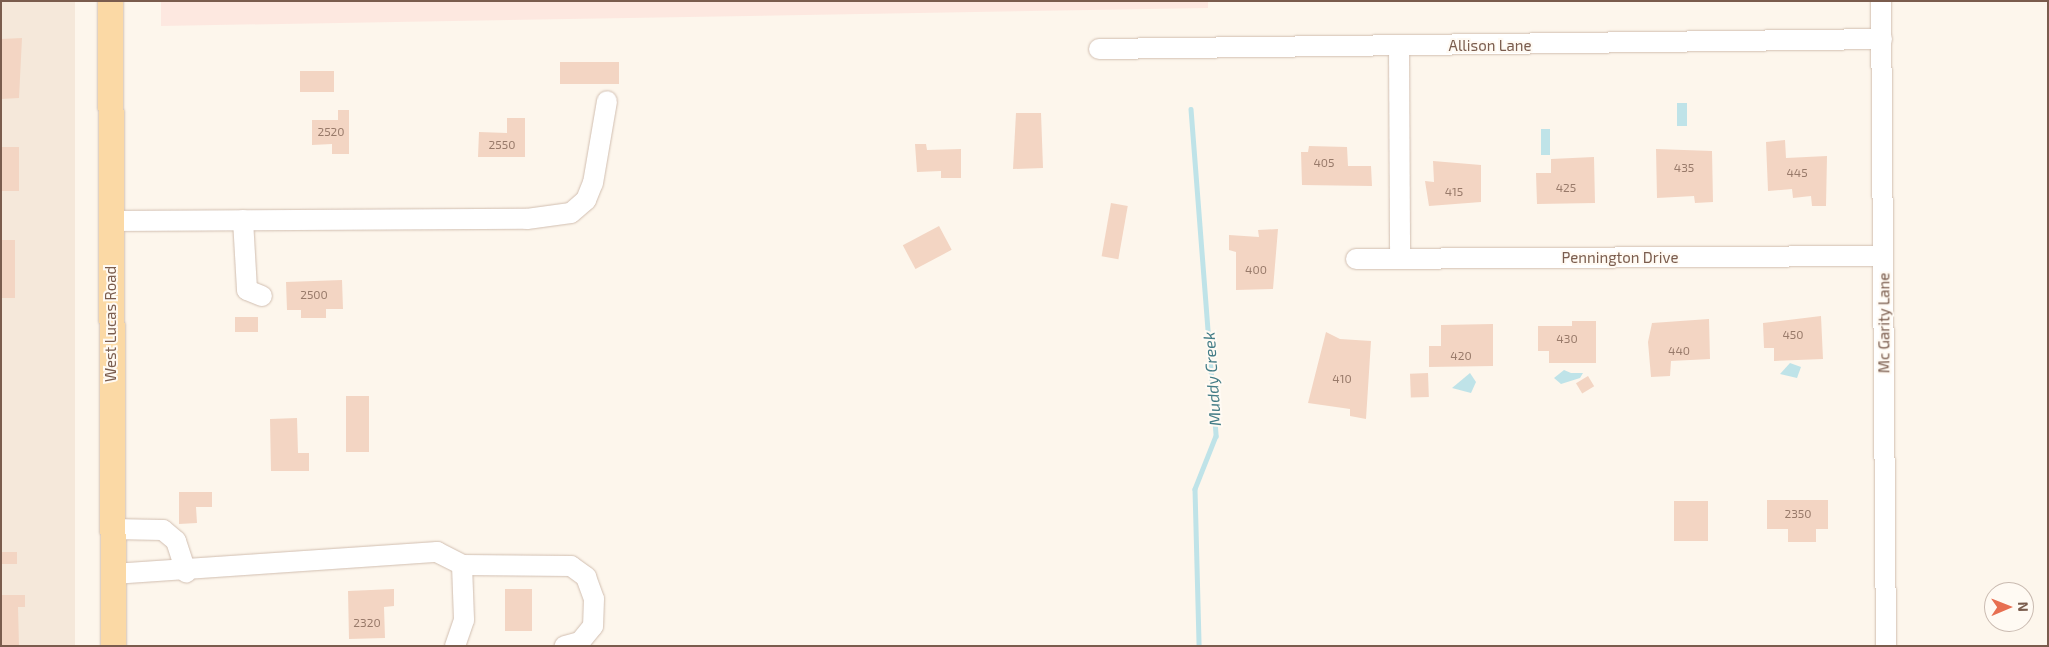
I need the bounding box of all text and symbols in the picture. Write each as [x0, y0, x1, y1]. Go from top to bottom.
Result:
street label: Allison Lane [1449, 37, 1531, 55]
house number: 2520 [317, 125, 345, 139]
house number: 2550 [489, 138, 515, 152]
house number: 405 [1313, 156, 1335, 170]
house number: 435 [1674, 161, 1694, 175]
house number: 445 [1786, 166, 1808, 180]
house number: 425 [1556, 181, 1576, 195]
house number: 415 [1445, 185, 1463, 199]
street label: Pennington Drive [1562, 249, 1678, 267]
house number: 400 [1245, 263, 1267, 277]
street label: West Lucas Road [102, 266, 120, 382]
street label: Mc Garity Lane [1875, 273, 1893, 373]
house number: 2500 [300, 288, 328, 302]
house number: 450 [1782, 328, 1804, 342]
water label: Muddy Creek [1199, 331, 1225, 427]
house number: 430 [1556, 332, 1578, 346]
house number: 440 [1668, 344, 1690, 358]
house number: 420 [1450, 349, 1472, 363]
house number: 410 [1332, 372, 1352, 386]
house number: 2350 [1784, 507, 1812, 521]
north arrow [1984, 582, 2034, 632]
text: N [2015, 602, 2032, 612]
house number: 2320 [353, 616, 381, 630]

